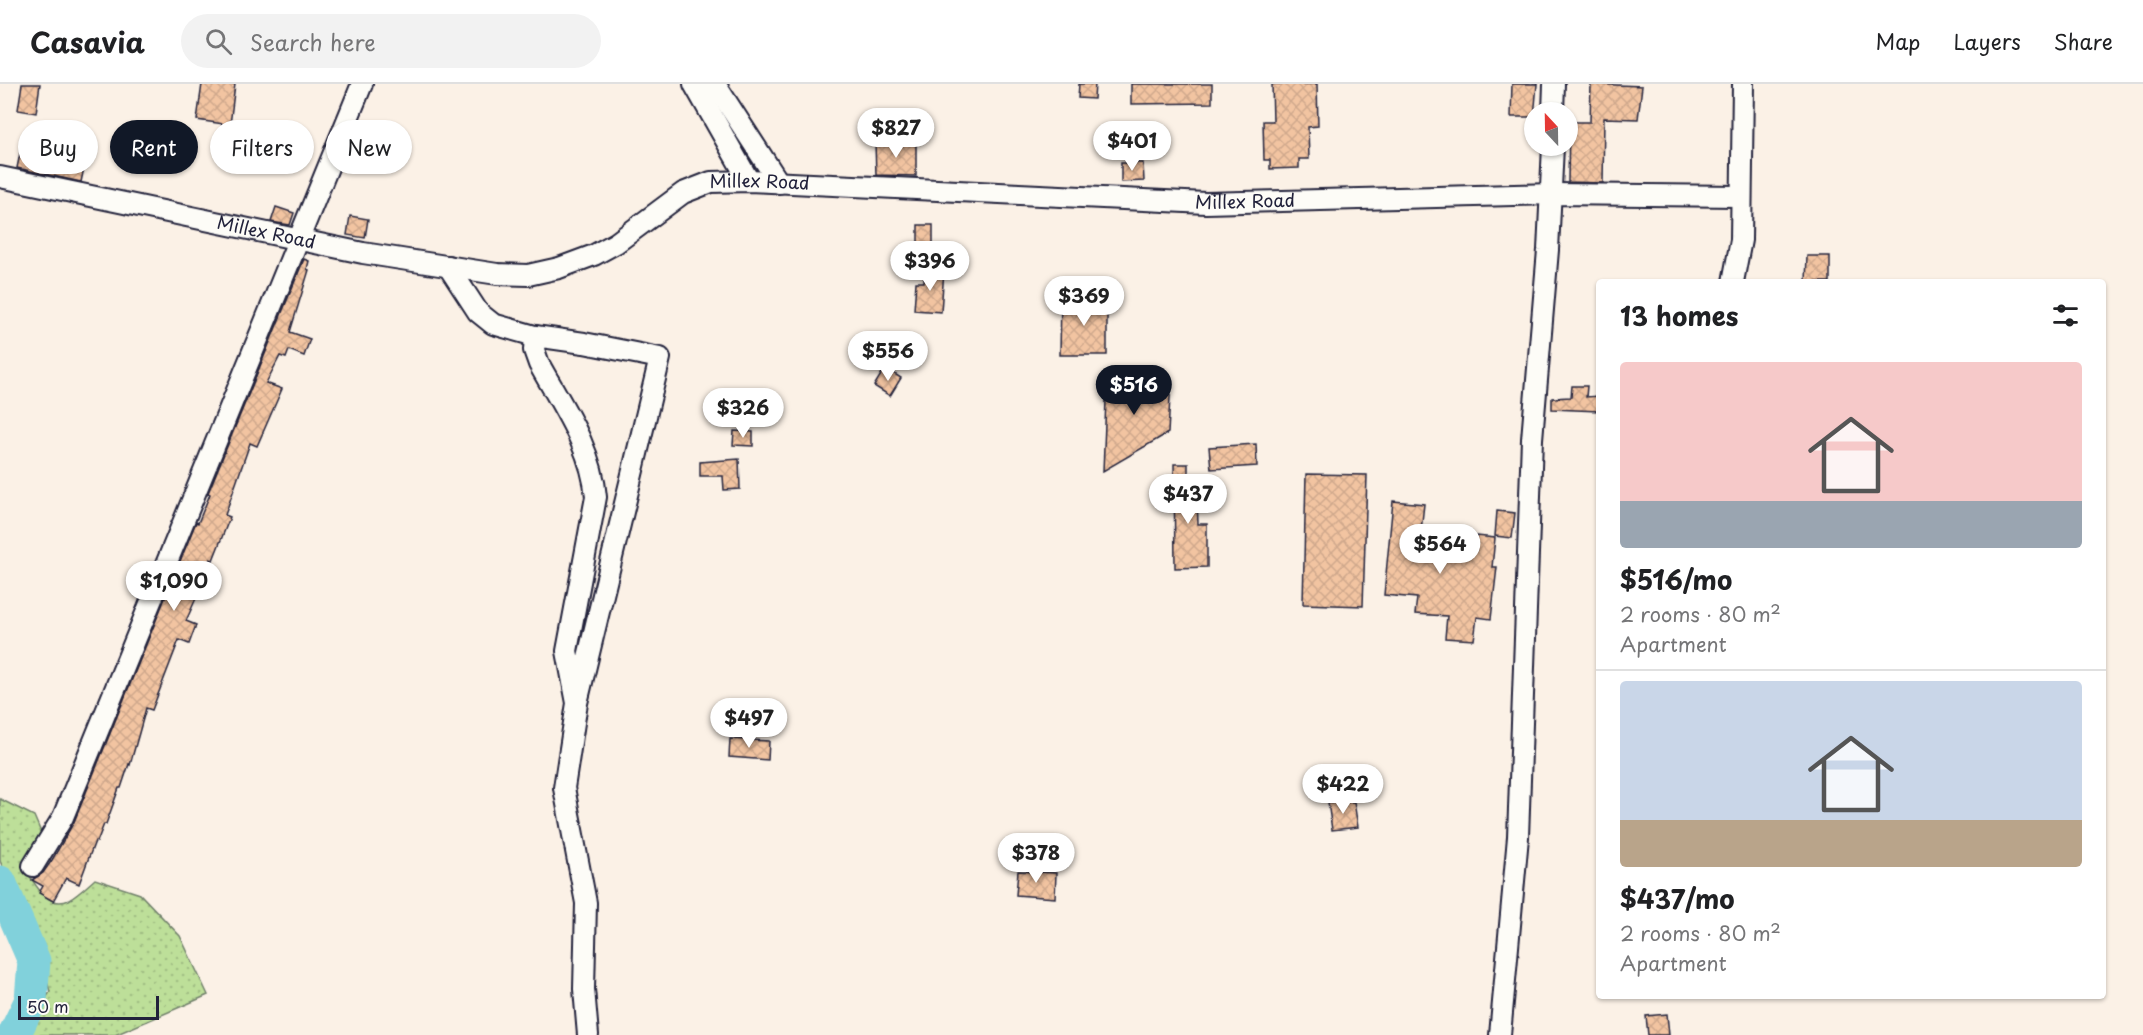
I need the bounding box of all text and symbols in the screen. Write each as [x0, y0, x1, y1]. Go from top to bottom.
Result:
search box [181, 14, 601, 68]
text: Casavia [30, 20, 145, 63]
icon: search [202, 25, 235, 58]
text: Search here [250, 25, 376, 58]
text: Map [1876, 25, 1920, 57]
text: Layers [1953, 25, 2021, 57]
text: Share [2054, 25, 2113, 57]
north arrow [1524, 102, 1578, 156]
map controls [1524, 102, 1578, 156]
pin: $827 [860, 108, 932, 159]
text: $827 [871, 112, 921, 142]
chip: Buy [18, 120, 98, 174]
chip: Rent [110, 120, 198, 174]
chip: Filters [210, 120, 314, 174]
chip: New [326, 120, 412, 174]
pin: $401 [1096, 121, 1168, 172]
text: $401 [1107, 125, 1157, 155]
street label: Millex Road [709, 166, 810, 196]
street label: Millex Road [1195, 186, 1295, 215]
street label: Millex Road [215, 208, 318, 255]
pin: $396 [894, 241, 966, 292]
text: $396 [904, 245, 956, 275]
pin: $369 [1048, 276, 1120, 327]
text: $369 [1058, 280, 1110, 310]
text: 13 homes [1620, 296, 1738, 335]
icon: filters [2049, 299, 2082, 332]
pin: $556 [852, 331, 924, 382]
text: $556 [862, 335, 914, 365]
pin: $516 [1098, 365, 1170, 416]
text: $516 [1110, 369, 1158, 399]
pin: $326 [707, 388, 779, 439]
text: $326 [717, 392, 769, 422]
icon: home [1797, 401, 1905, 509]
pin: $437 [1152, 474, 1224, 525]
text: $437 [1163, 478, 1213, 508]
pin: $564 [1404, 524, 1476, 575]
text: $564 [1413, 528, 1467, 558]
text: $516/mo [1620, 560, 1732, 599]
pin: $1,090 [125, 561, 223, 612]
text: $1,090 [140, 565, 208, 595]
text: 2 rooms · 80 m² [1620, 599, 1781, 629]
text: Apartment [1620, 629, 1727, 659]
pin: $497 [713, 698, 785, 749]
text: $497 [724, 702, 774, 732]
icon: home [1797, 720, 1905, 828]
pin: $422 [1307, 764, 1379, 815]
text: $422 [1316, 768, 1370, 798]
pin: $378 [1000, 833, 1072, 884]
text: $378 [1012, 837, 1060, 867]
text: $437/mo [1620, 879, 1735, 918]
text: 2 rooms · 80 m² [1620, 918, 1781, 948]
text: Apartment [1620, 948, 1727, 978]
scale bar [18, 993, 159, 1020]
text: 50 m [27, 994, 68, 1018]

